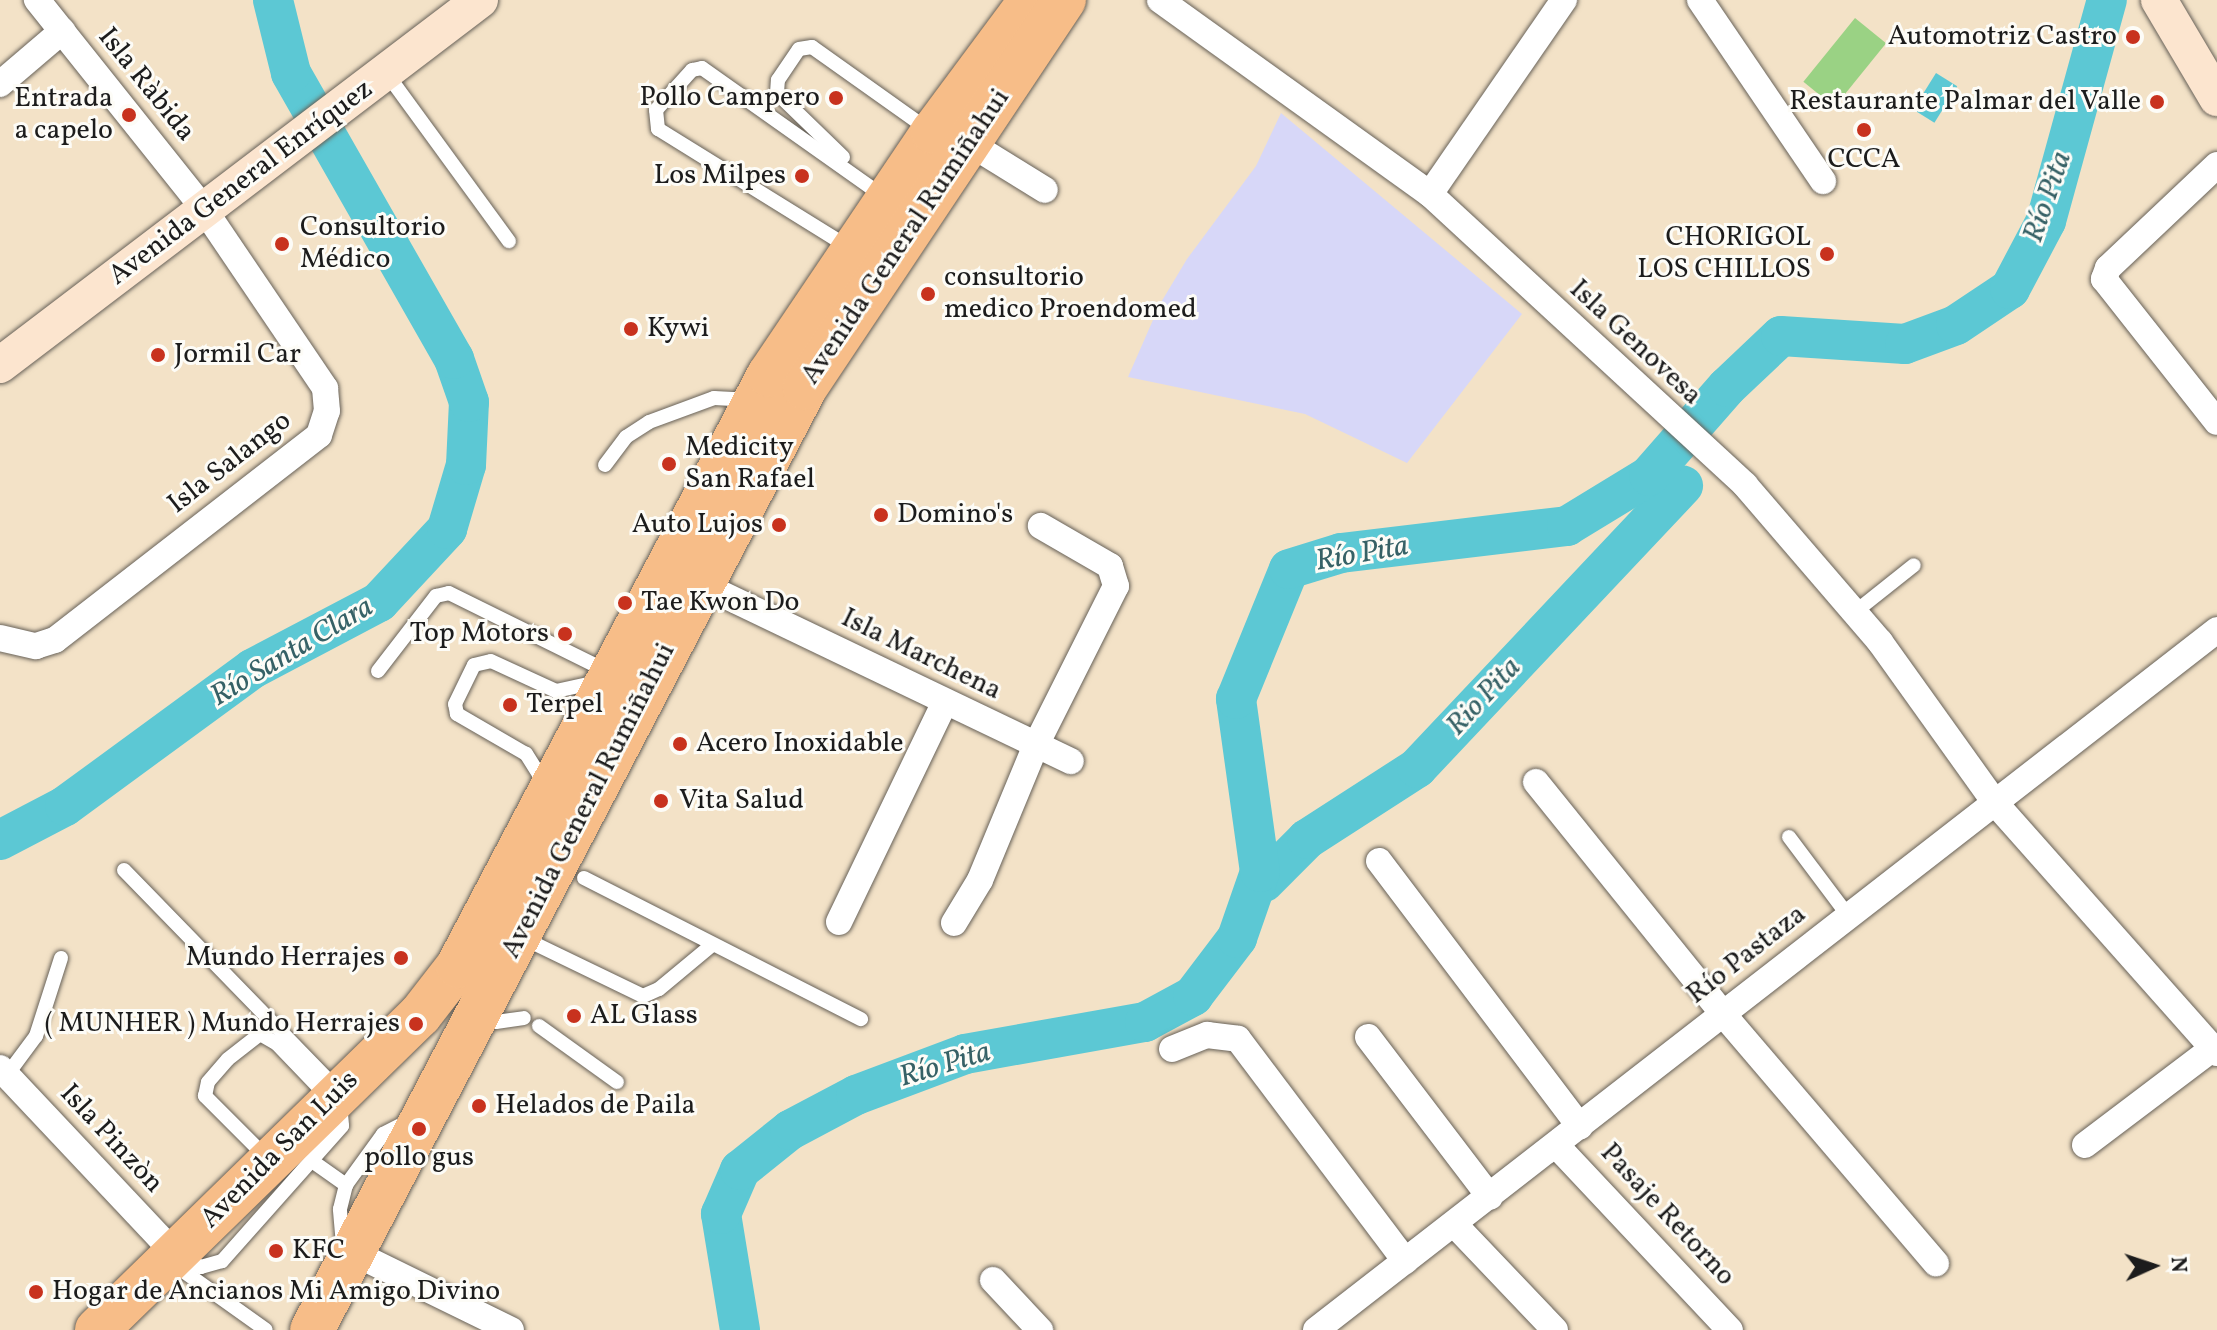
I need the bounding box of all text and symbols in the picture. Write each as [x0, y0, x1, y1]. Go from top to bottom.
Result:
place label: Automotriz Castro [1888, 20, 2117, 54]
street label: Isla Ràbida [90, 21, 202, 149]
marker: Automotriz Castro [2124, 28, 2142, 46]
street label: Avenida General Enríquez [102, 73, 380, 293]
place label: Pollo Campero [639, 81, 820, 115]
place label: Entrada a capelo [14, 82, 113, 148]
street label: Avenida General Rumiñahui [794, 83, 1018, 391]
place label: Restaurante Palmar del Valle [1788, 85, 2141, 119]
marker: Pollo Campero [827, 89, 845, 107]
marker: Restaurante Palmar del Valle [2148, 93, 2166, 111]
marker: Entrada a capelo [120, 106, 138, 124]
marker: CCCA [1855, 121, 1873, 139]
place label: CCCA [1828, 143, 1900, 177]
water label: Río Pita [2016, 147, 2080, 247]
place label: Los Milpes [654, 159, 786, 193]
marker: Los Milpes [793, 167, 811, 185]
place label: Consultorio Médico [300, 211, 446, 277]
place label: CHORIGOL LOS CHILLOS [1637, 221, 1811, 287]
marker: Consultorio Médico [271, 233, 293, 255]
marker: CHORIGOL LOS CHILLOS [1818, 245, 1836, 263]
place label: consultorio medico Proendomed [944, 261, 1197, 327]
street label: Isla Genovesa [1562, 273, 1708, 413]
marker: consultorio medico Proendomed [919, 285, 937, 303]
place label: Kywi [647, 312, 709, 346]
marker: Kywi [622, 320, 640, 338]
place label: Jormil Car [174, 338, 301, 372]
marker: Jormil Car [149, 346, 167, 364]
street label: Isla Salango [162, 404, 298, 522]
place label: Medicity San Rafael [685, 431, 815, 497]
marker: Medicity San Rafael [660, 455, 678, 473]
place label: Domino's [897, 498, 1013, 532]
marker: Domino's [872, 506, 890, 524]
place label: Auto Lujos [632, 508, 763, 542]
marker: Auto Lujos [770, 516, 788, 534]
water label: Río Pita [1313, 528, 1411, 580]
place label: Tae Kwon Do [641, 586, 799, 620]
water label: Río Santa Clara [204, 589, 380, 715]
marker: Tae Kwon Do [616, 594, 634, 612]
street label: Isla Marchena [835, 602, 1007, 708]
place label: Top Motors [409, 617, 549, 651]
marker: Top Motors [556, 625, 574, 643]
street label: Avenida General Rumiñahui [495, 638, 683, 964]
water label: Rio Pita [1439, 650, 1529, 744]
place label: Terpel [526, 688, 603, 722]
marker: Terpel [501, 696, 519, 714]
place label: Acero Inoxidable [696, 727, 904, 761]
marker: Acero Inoxidable [671, 735, 689, 753]
place label: Vita Salud [679, 784, 804, 818]
marker: Vita Salud [650, 790, 672, 812]
street label: Río Pastaza [1681, 898, 1813, 1012]
place label: Mundo Herrajes [186, 941, 385, 975]
marker: Mundo Herrajes [392, 949, 410, 967]
place label: AL Glass [590, 999, 698, 1033]
place label: ( MUNHER ) Mundo Herrajes [45, 1007, 400, 1041]
marker: AL Glass [565, 1007, 583, 1025]
marker: ( MUNHER ) Mundo Herrajes [407, 1015, 425, 1033]
water label: Río Pita [895, 1034, 995, 1096]
street label: Avenida San Luis [194, 1064, 366, 1236]
street label: Isla Pinzòn [52, 1077, 170, 1201]
place label: Helados de Paila [495, 1089, 696, 1123]
marker: Helados de Paila [470, 1097, 488, 1115]
marker: pollo gus [410, 1120, 428, 1138]
street label: Pasaje Retorno [1592, 1137, 1742, 1293]
place label: pollo gus [364, 1141, 474, 1175]
north arrow [2113, 1226, 2193, 1306]
place label: KFC [292, 1234, 345, 1268]
marker: KFC [267, 1242, 285, 1260]
text: N [2162, 1256, 2193, 1274]
place label: Hogar de Ancianos Mi Amigo Divino [52, 1275, 500, 1309]
marker: Hogar de Ancianos Mi Amigo Divino [27, 1283, 45, 1301]

